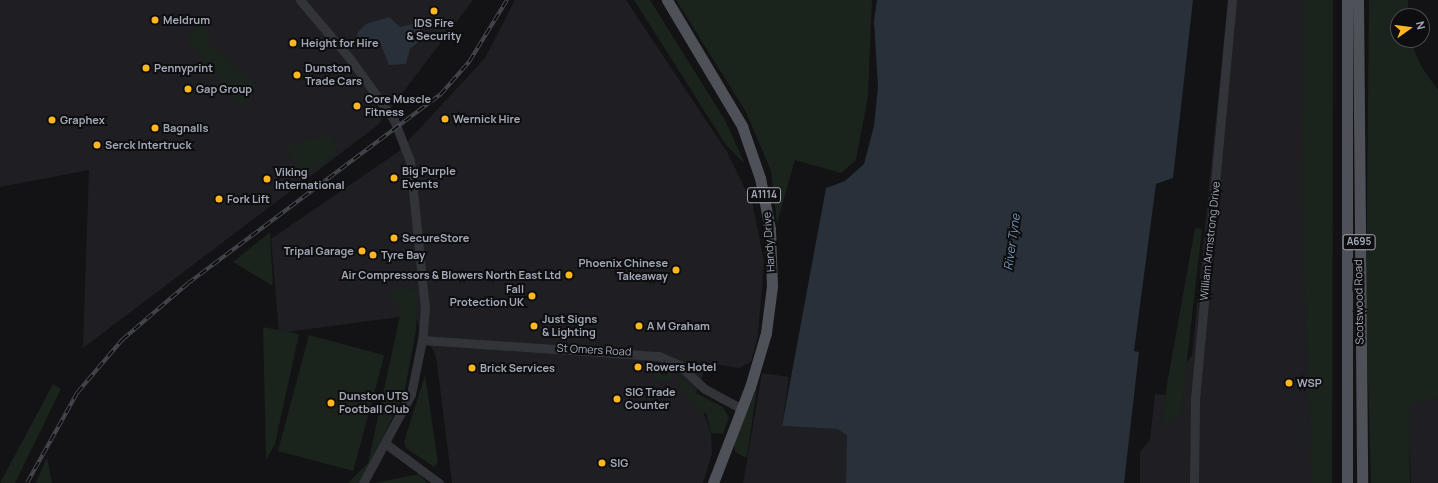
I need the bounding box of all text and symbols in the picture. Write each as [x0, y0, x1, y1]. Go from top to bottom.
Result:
marker: IDS Fire & Security [429, 6, 439, 16]
north arrow [1390, 8, 1430, 48]
place label: Meldrum [163, 13, 210, 27]
marker: Meldrum [150, 15, 160, 25]
place label: IDS Fire & Security [407, 17, 461, 43]
text: N [1413, 20, 1429, 31]
place label: Height for Hire [301, 36, 379, 50]
marker: Height for Hire [288, 38, 298, 48]
place label: Pennyprint [154, 61, 213, 75]
place label: Dunston Trade Cars [305, 62, 362, 88]
marker: Pennyprint [141, 63, 151, 73]
marker: Dunston Trade Cars [292, 70, 302, 80]
place label: Gap Group [196, 82, 252, 96]
marker: Gap Group [183, 84, 193, 94]
place label: Core Muscle Fitness [365, 93, 431, 119]
marker: Core Muscle Fitness [352, 101, 362, 111]
place label: Wernick Hire [453, 112, 520, 126]
place label: Graphex [60, 113, 105, 127]
marker: Wernick Hire [440, 114, 450, 124]
marker: Graphex [47, 115, 57, 125]
place label: Bagnalls [163, 121, 208, 135]
marker: Bagnalls [150, 123, 160, 133]
place label: Serck Intertruck [105, 138, 191, 152]
marker: Serck Intertruck [92, 140, 102, 150]
place label: Big Purple Events [402, 165, 456, 191]
place label: Viking International [275, 166, 345, 192]
marker: Big Purple Events [389, 173, 399, 183]
marker: Viking International [262, 174, 272, 184]
street label: William Armstrong Drive [1197, 181, 1223, 301]
road number: A1114 [747, 187, 781, 203]
place label: Fork Lift [227, 192, 270, 206]
marker: Fork Lift [214, 194, 224, 204]
street label: Handy Drive [760, 211, 778, 273]
water label: River Tyne [1001, 213, 1023, 271]
place label: SecureStore [402, 231, 469, 245]
marker: SecureStore [389, 233, 399, 243]
road number: A695 [1342, 234, 1376, 250]
place label: Tripal Garage [284, 244, 354, 258]
marker: Tripal Garage [357, 246, 367, 256]
place label: Tyre Bay [381, 248, 425, 262]
marker: Tyre Bay [368, 250, 378, 260]
place label: Phoenix Chinese Takeaway [579, 257, 668, 283]
street label: Scotswood Road [1352, 259, 1366, 345]
marker: Phoenix Chinese Takeaway [671, 265, 681, 275]
place label: Air Compressors & Blowers North East Ltd [341, 268, 561, 282]
marker: Air Compressors & Blowers North East Ltd [564, 270, 574, 280]
place label: Fall Protection UK [450, 283, 524, 309]
marker: Fall Protection UK [527, 291, 537, 301]
place label: Just Signs & Lighting [542, 313, 597, 339]
place label: A M Graham [647, 319, 710, 333]
marker: Just Signs & Lighting [529, 321, 539, 331]
marker: A M Graham [634, 321, 644, 331]
street label: St Omers Road [556, 341, 632, 359]
place label: Rowers Hotel [646, 360, 716, 374]
place label: Brick Services [480, 361, 555, 375]
marker: Rowers Hotel [633, 362, 643, 372]
marker: Brick Services [467, 363, 477, 373]
place label: WSP [1297, 376, 1322, 390]
marker: WSP [1284, 378, 1294, 388]
place label: SIG Trade Counter [625, 386, 676, 412]
place label: Dunston UTS Football Club [339, 390, 409, 416]
marker: SIG Trade Counter [612, 394, 622, 404]
marker: Dunston UTS Football Club [326, 398, 336, 408]
place label: SIG [610, 456, 628, 470]
marker: SIG [597, 458, 607, 468]

